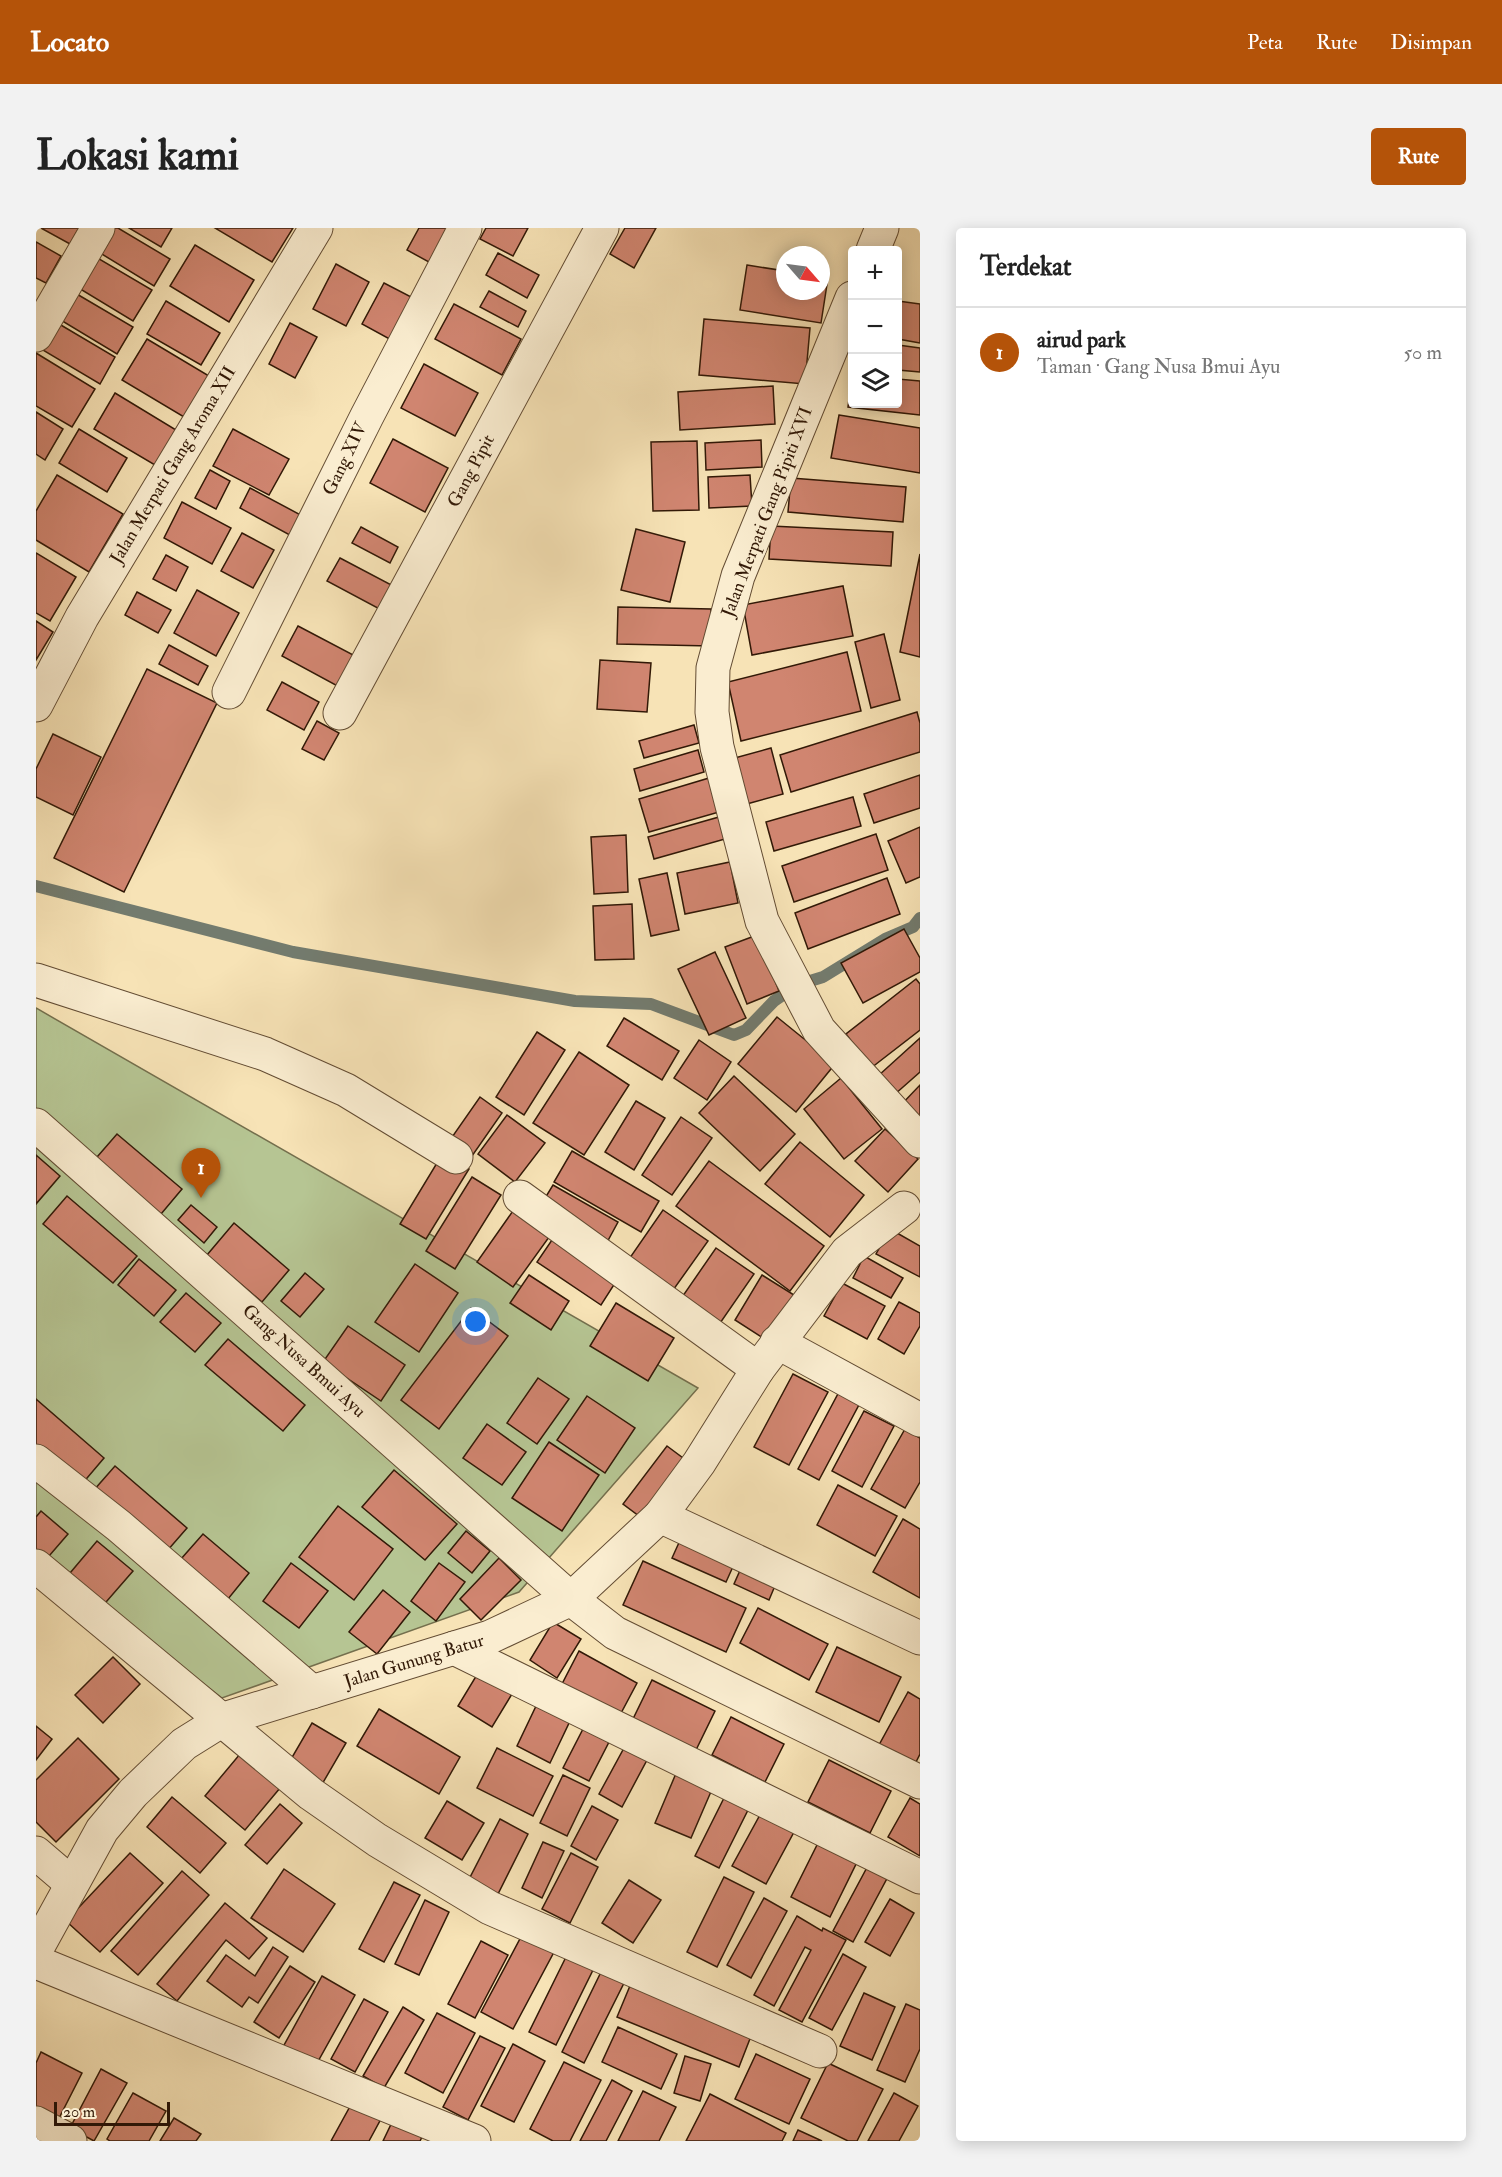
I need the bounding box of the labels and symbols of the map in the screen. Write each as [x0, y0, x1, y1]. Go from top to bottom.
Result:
north arrow [776, 246, 830, 300]
street label: Jalan Merpati Gang Aroma XII [104, 362, 241, 569]
street label: Jalan Merpati Gang Pipiti XVI [716, 404, 818, 621]
street label: Gang XIV [317, 418, 373, 499]
street label: Gang Pipit [442, 431, 500, 511]
pin: 1 [182, 1148, 220, 1198]
street label: Gang Nusa Bmui Ayu [237, 1299, 371, 1423]
your location [461, 1307, 490, 1336]
street label: Jalan Gunung Batur [340, 1629, 487, 1694]
scale bar [54, 2099, 170, 2126]

